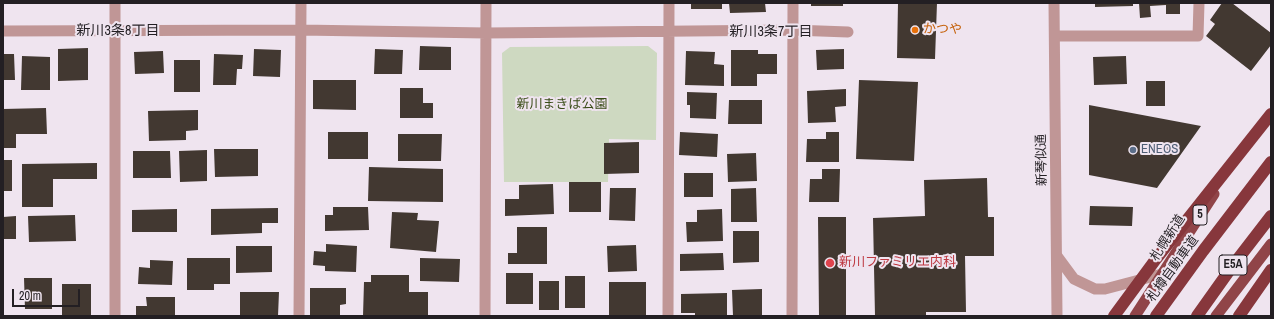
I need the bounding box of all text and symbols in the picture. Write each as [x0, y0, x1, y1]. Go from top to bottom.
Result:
place label: かつや [923, 22, 962, 38]
district label: 新川3条8丁目 [77, 23, 159, 39]
district label: 新川3条7丁目 [730, 24, 812, 40]
marker: かつや [910, 25, 920, 35]
park label: 新川まきば公園 [517, 97, 607, 113]
street label: 新琴似通 [1034, 134, 1050, 186]
place label: ENEOS [1141, 142, 1178, 158]
marker: ENEOS [1128, 145, 1138, 155]
road number: 5 [1193, 205, 1207, 225]
street label: 札幌新道 [1147, 212, 1189, 264]
street label: 札樽自動車道 [1144, 233, 1202, 305]
place label: 新川ファミリエ内科 [839, 255, 956, 271]
road number: E5A [1219, 255, 1247, 275]
marker: 新川ファミリエ内科 [824, 257, 836, 269]
scale bar [14, 281, 82, 307]
text: 20 m [19, 288, 41, 304]

